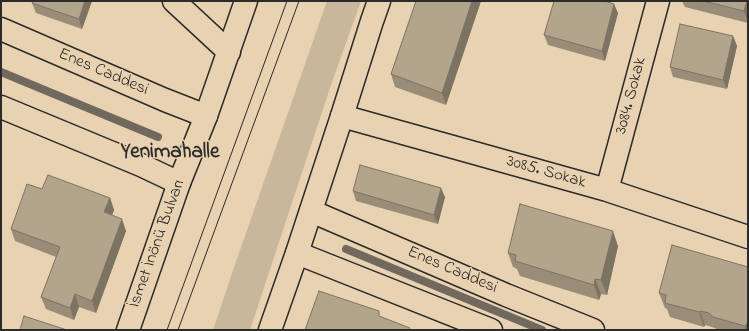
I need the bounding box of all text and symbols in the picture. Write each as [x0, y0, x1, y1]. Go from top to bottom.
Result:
street label: Enes Caddesi [55, 45, 151, 101]
street label: 3084. Sokak [612, 55, 652, 137]
district label: Yenimahalle [121, 141, 219, 167]
street label: 3085. Sokak [504, 152, 588, 194]
street label: İsmet İnönü Bulvarı [125, 177, 191, 311]
street label: Enes Caddesi [404, 243, 500, 299]

